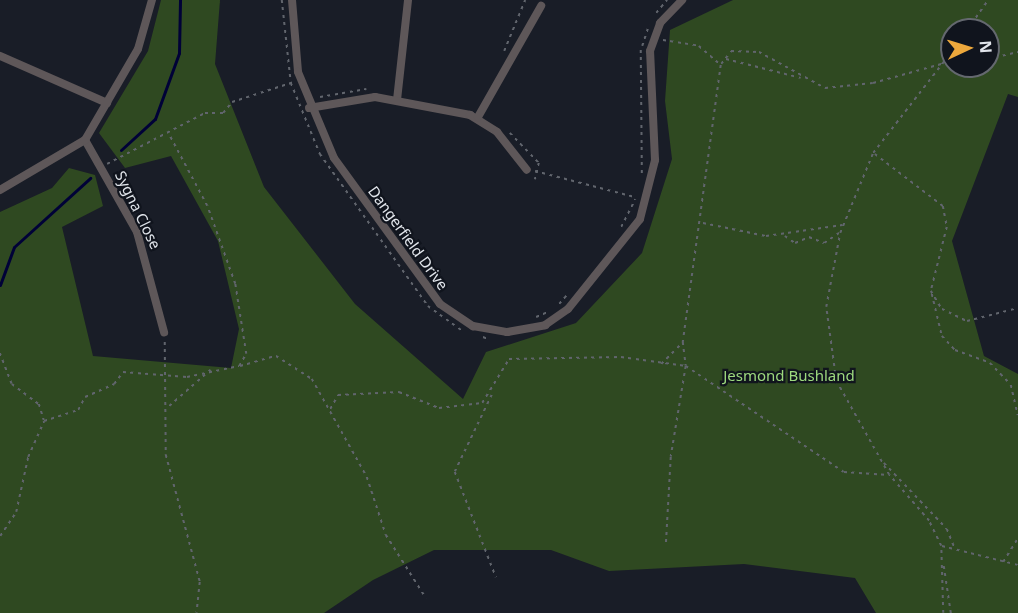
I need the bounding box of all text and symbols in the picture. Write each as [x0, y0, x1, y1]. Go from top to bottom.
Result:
north arrow [940, 18, 1000, 78]
text: N [975, 40, 997, 54]
street label: Sygna Close [111, 168, 165, 252]
street label: Dangerfield Drive [364, 183, 452, 293]
park label: Jesmond Bushland [723, 367, 855, 385]

